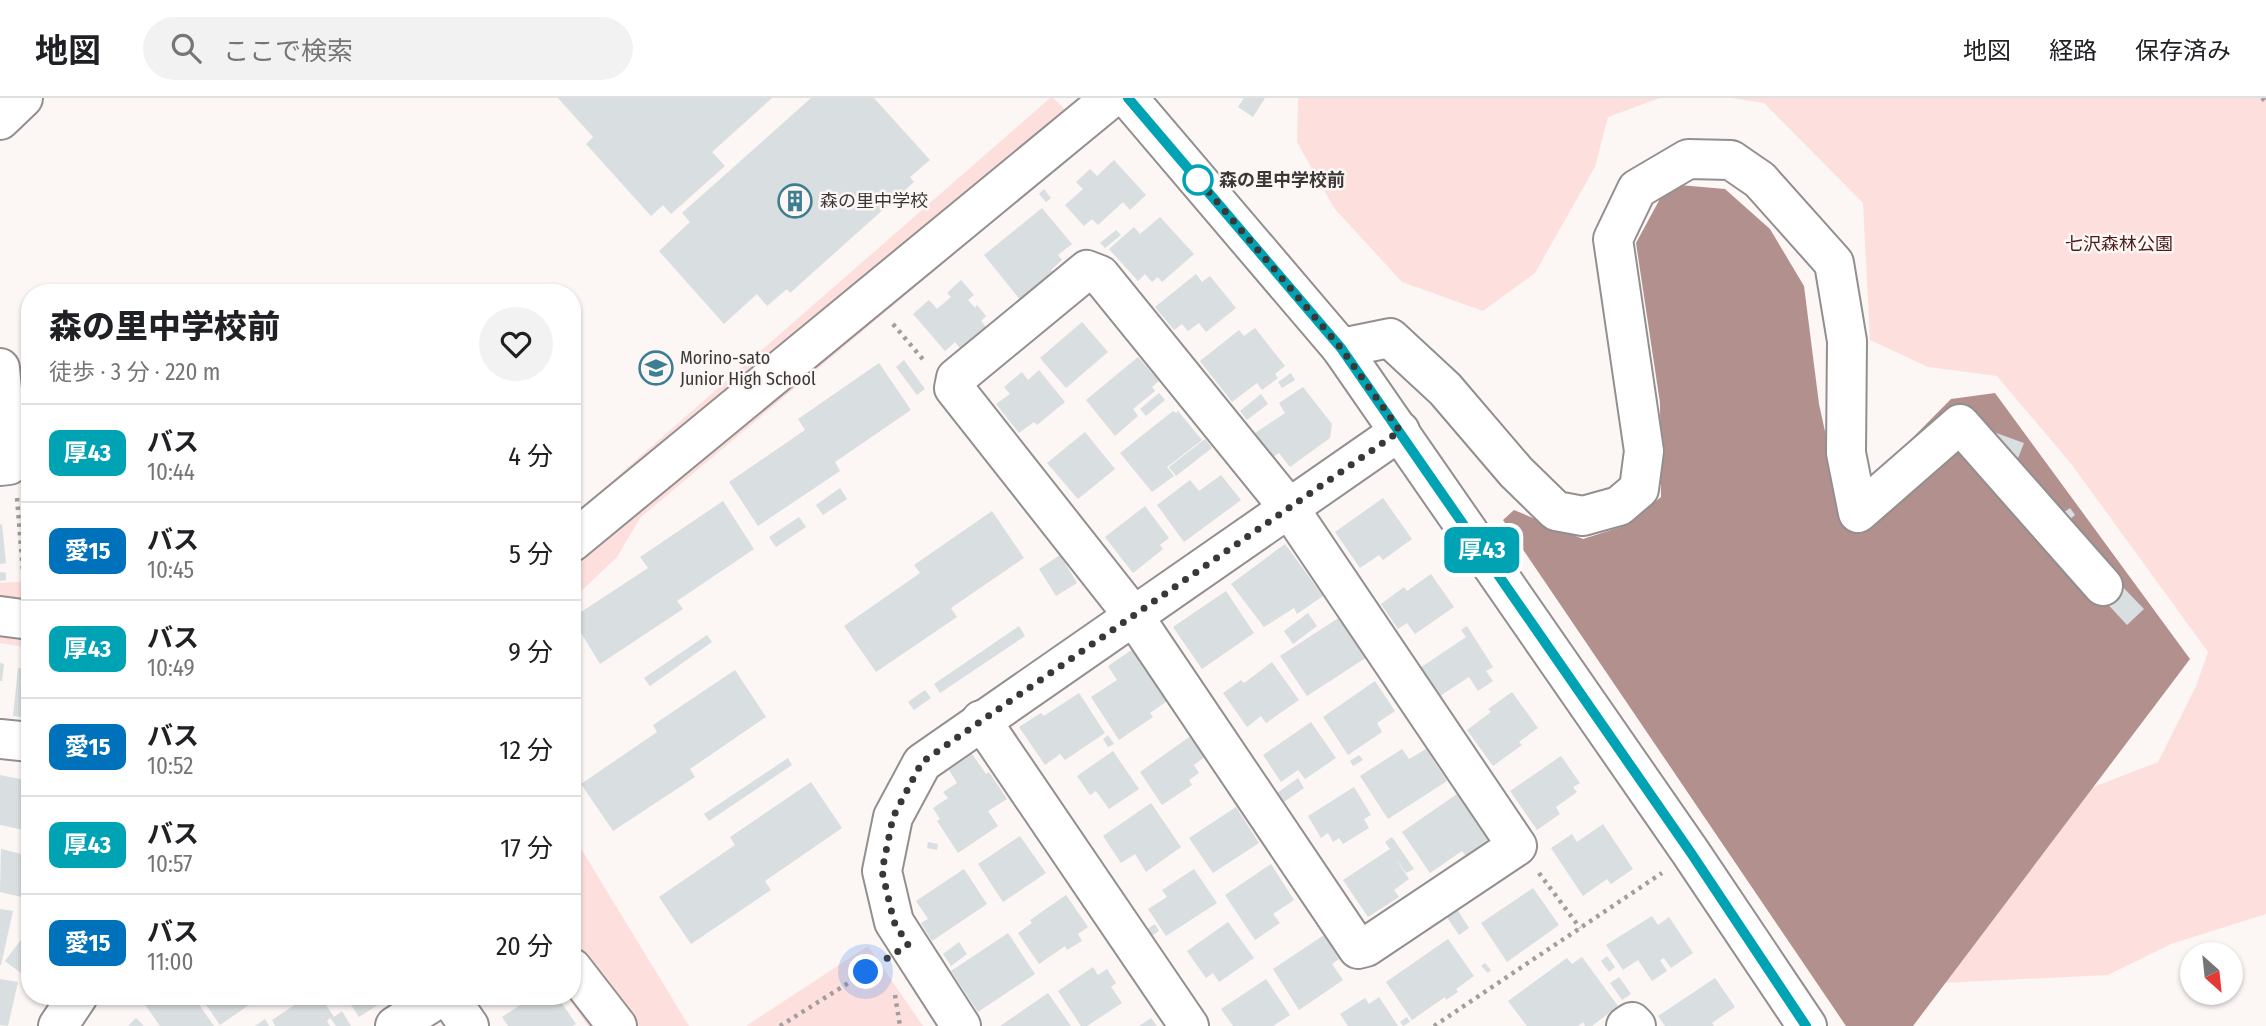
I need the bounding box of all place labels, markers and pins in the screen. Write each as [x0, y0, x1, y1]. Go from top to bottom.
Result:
marker: 森の里中学校前 [1183, 165, 1213, 195]
place label: 森の里中学校前 [1219, 169, 1345, 191]
building icon: 森の里中学校 [776, 182, 814, 220]
place label: 森の里中学校 [820, 190, 928, 212]
place label: Morino-sato Junior High School [680, 347, 816, 390]
school or university icon: Morino-sato Junior High School [637, 349, 675, 387]

